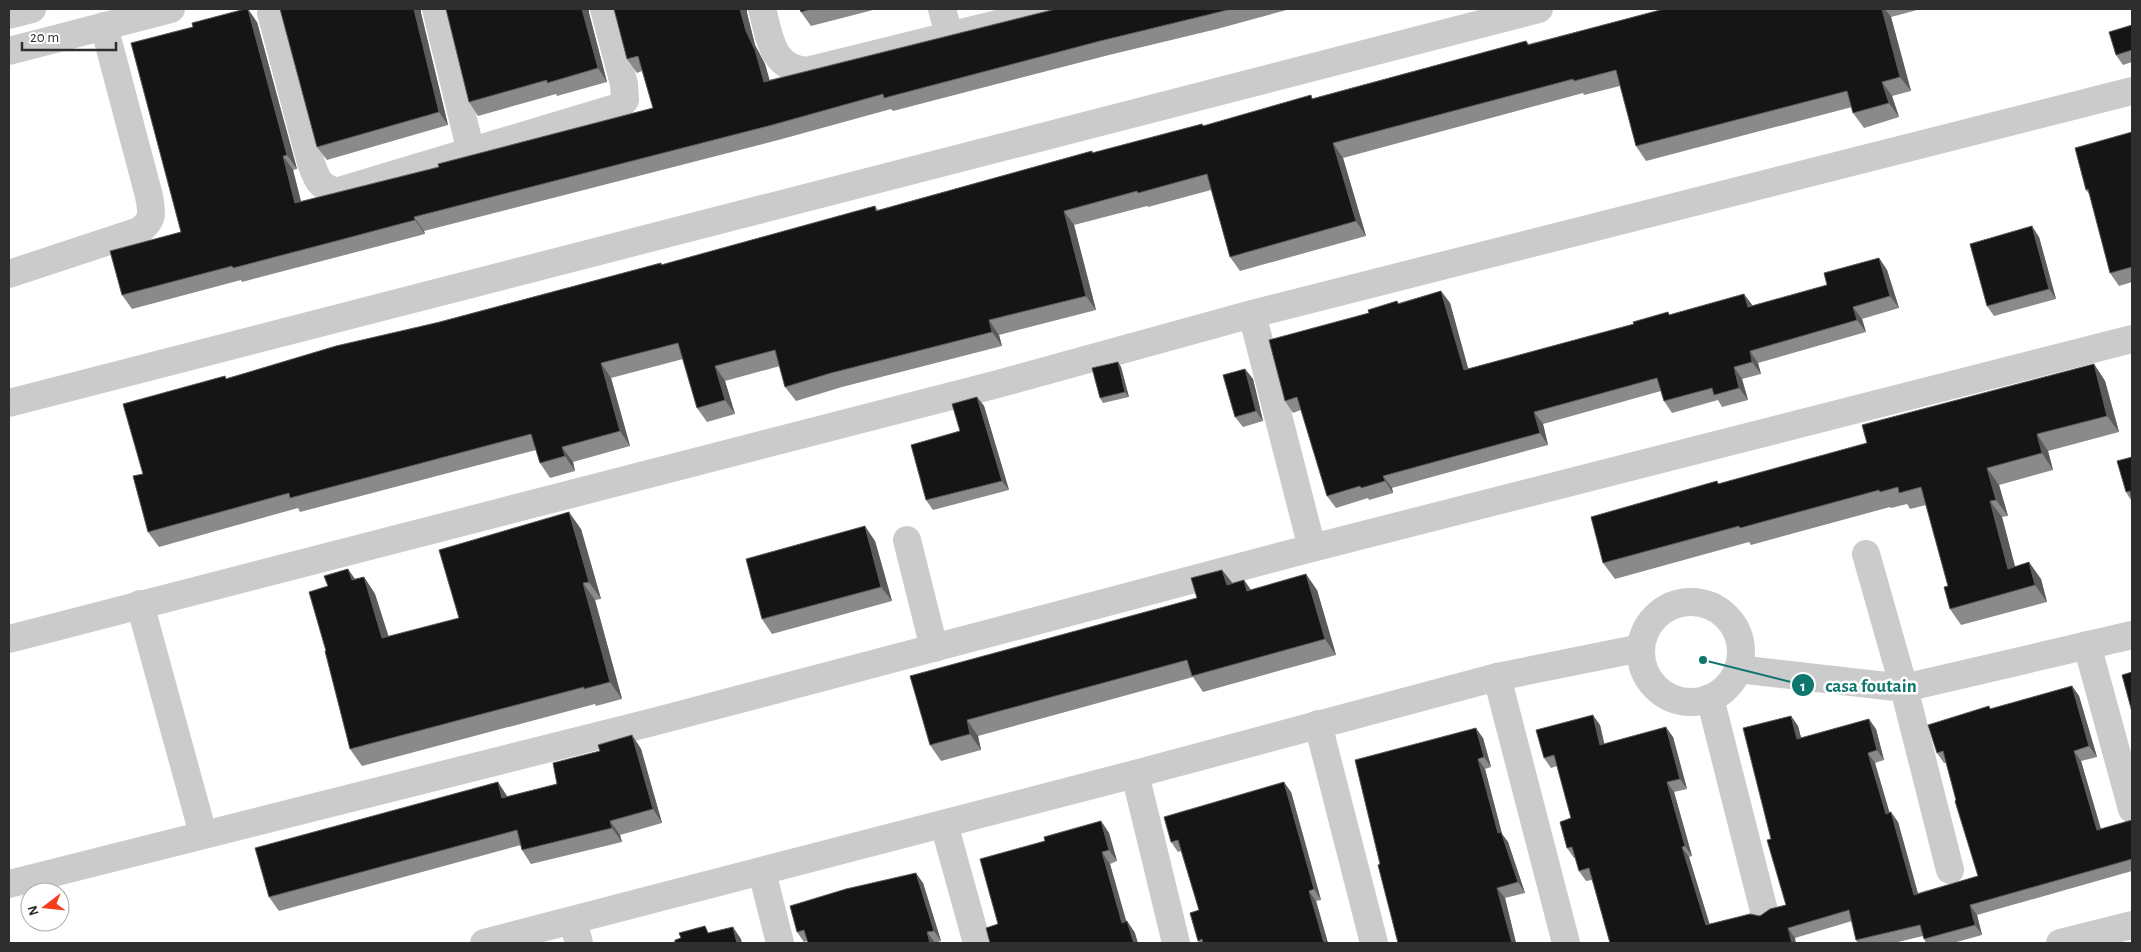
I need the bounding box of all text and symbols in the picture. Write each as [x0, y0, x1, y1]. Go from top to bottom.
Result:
scale bar [22, 20, 116, 52]
text: 20 m [30, 30, 59, 45]
callout: casa foutain [1790, 668, 1927, 702]
text: casa foutain [1825, 677, 1917, 696]
text: 1 [1800, 679, 1806, 694]
north arrow [20, 882, 70, 932]
text: N [25, 904, 42, 917]

